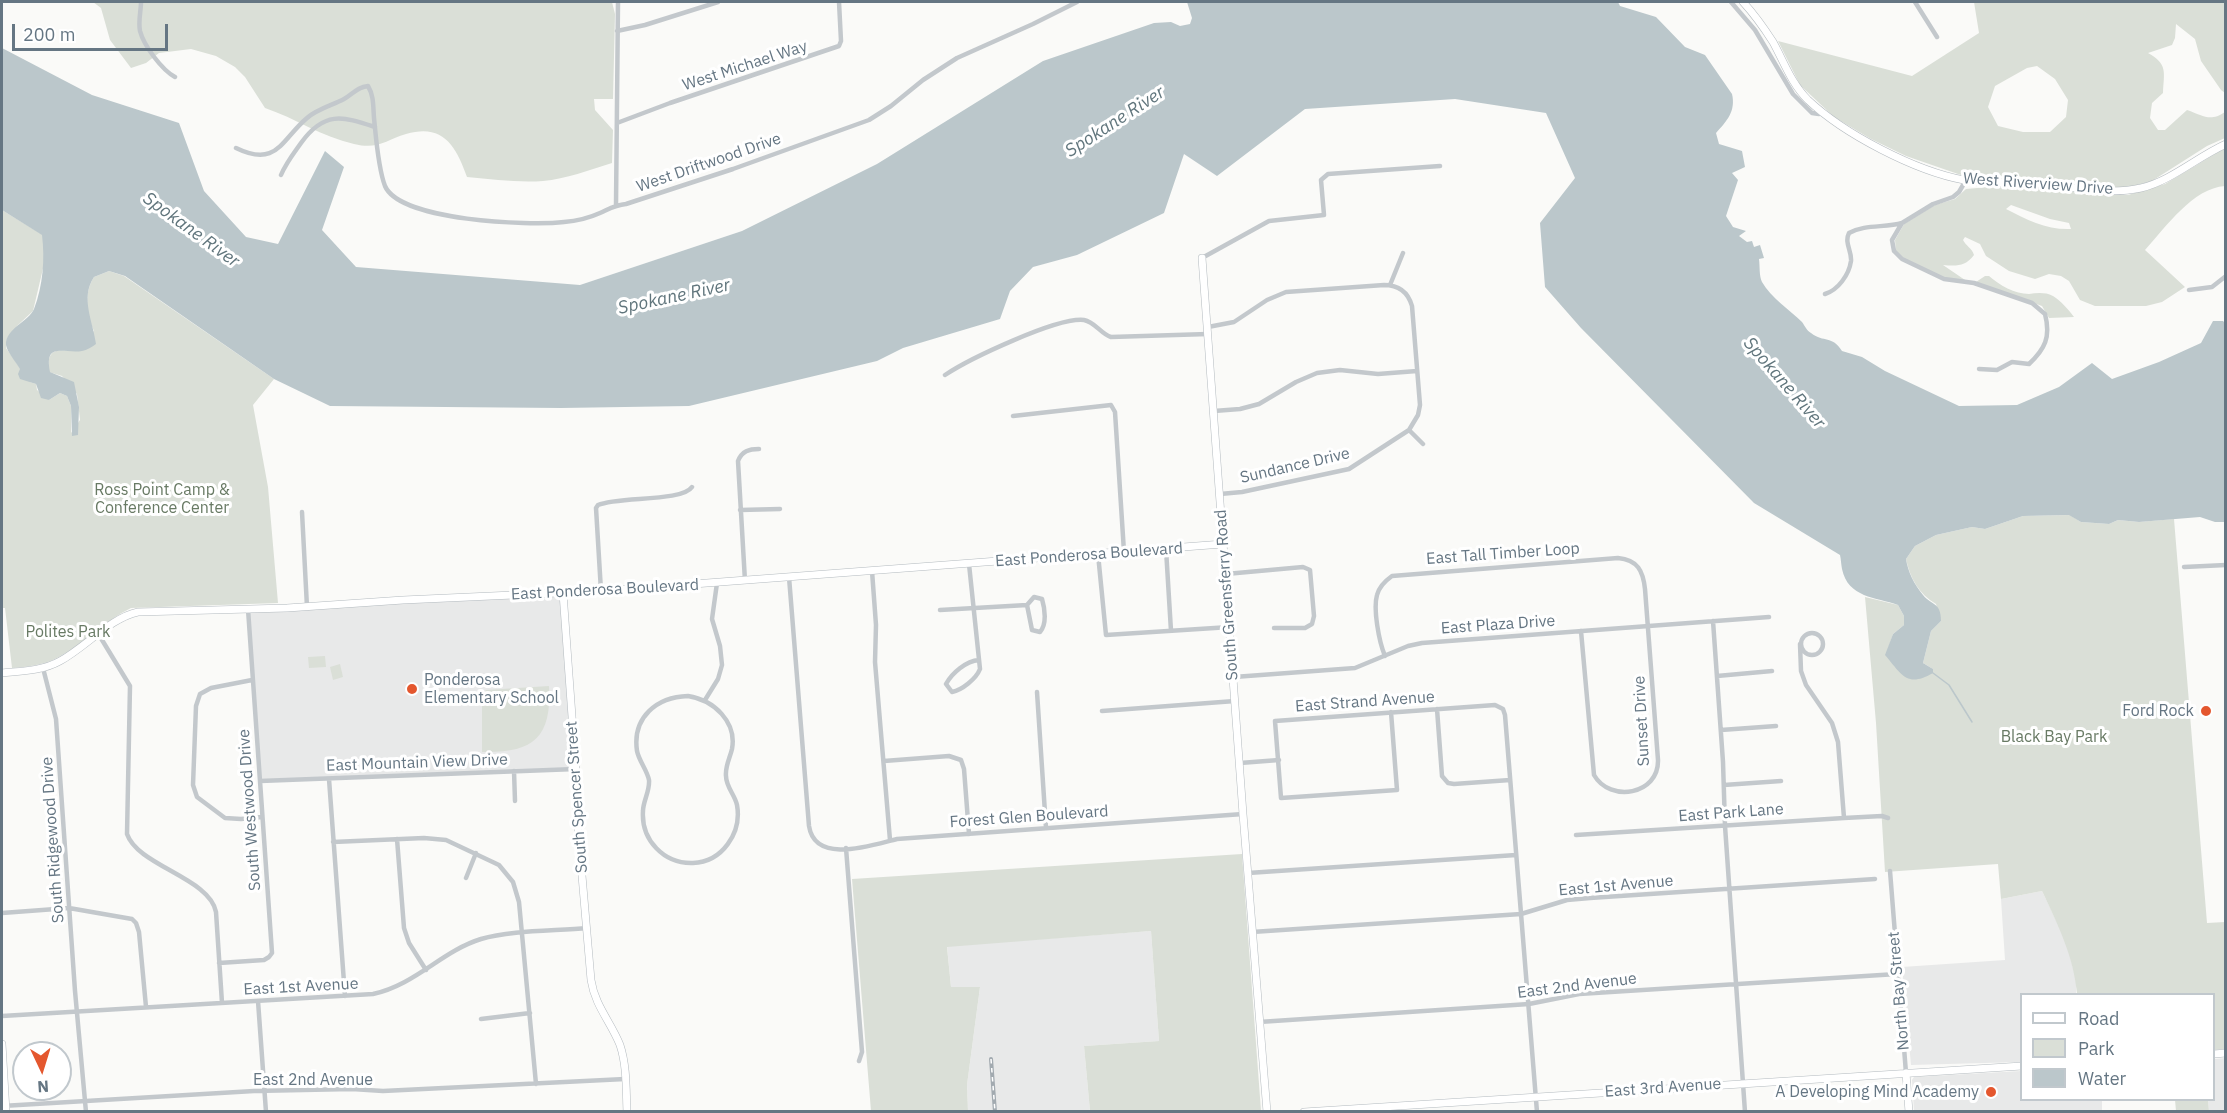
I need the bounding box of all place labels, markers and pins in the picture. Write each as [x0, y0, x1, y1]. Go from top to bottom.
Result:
place label: Ponderosa Elementary School [424, 670, 559, 708]
marker: Ponderosa Elementary School [405, 682, 419, 696]
place label: Ford Rock [2122, 701, 2194, 721]
marker: Ford Rock [2199, 704, 2213, 718]
place label: A Developing Mind Academy [1775, 1082, 1979, 1102]
marker: A Developing Mind Academy [1984, 1085, 1998, 1099]

